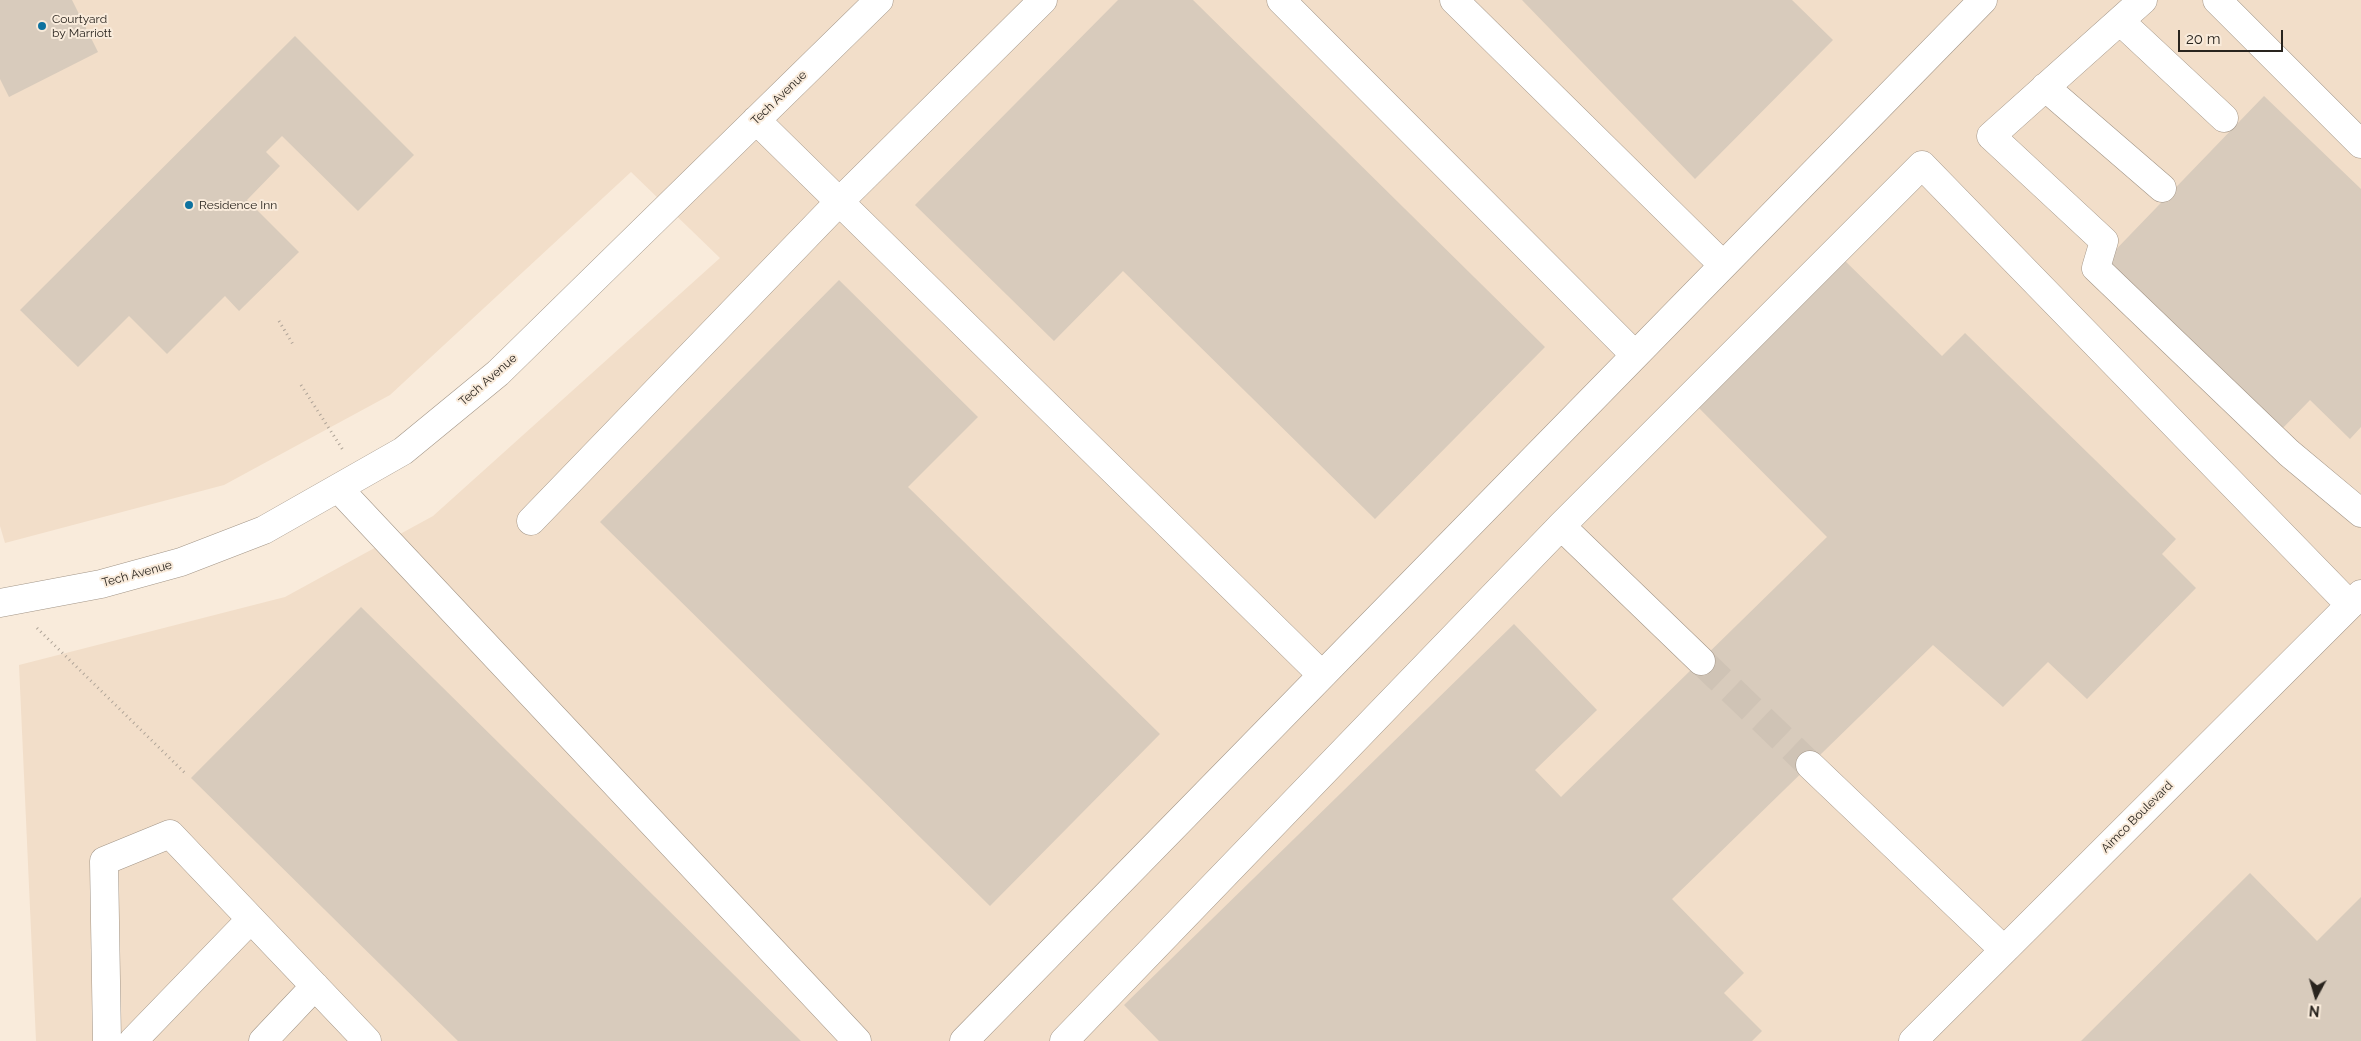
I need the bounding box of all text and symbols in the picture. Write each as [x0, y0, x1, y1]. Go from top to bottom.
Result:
place label: Courtyard by Marriott [52, 12, 112, 40]
marker: Courtyard by Marriott [36, 20, 48, 32]
scale bar [2181, 20, 2286, 52]
text: 20 m [2186, 30, 2221, 48]
street label: Tech Avenue [748, 68, 810, 128]
place label: Residence Inn [199, 198, 277, 212]
marker: Residence Inn [183, 199, 195, 211]
street label: Tech Avenue [456, 351, 520, 409]
street label: Tech Avenue [100, 558, 174, 590]
street label: Aimco Boulevard [2098, 778, 2176, 856]
north arrow [2291, 971, 2341, 1021]
text: N [2308, 1002, 2321, 1019]

